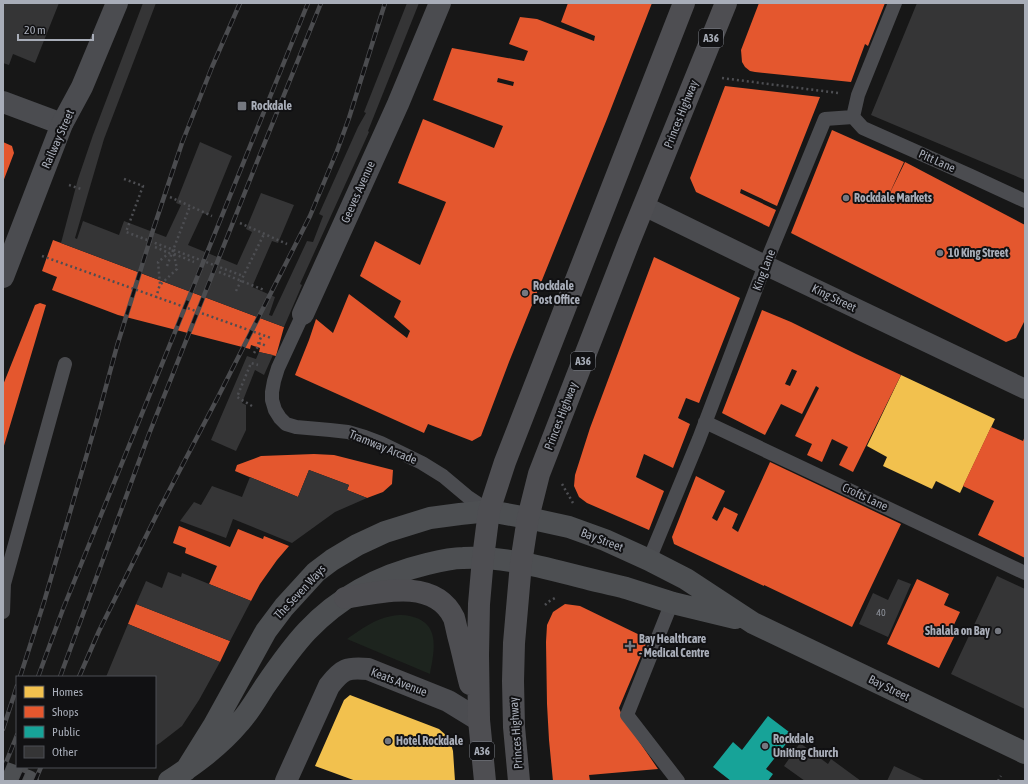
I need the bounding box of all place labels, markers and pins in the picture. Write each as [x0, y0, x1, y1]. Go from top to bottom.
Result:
place label: Rockdale [251, 99, 292, 113]
marker: Rockdale [236, 100, 248, 112]
place label: Rockdale Markets [854, 191, 933, 205]
marker: Rockdale Markets [841, 193, 851, 203]
place label: 10 King Street [948, 246, 1009, 260]
marker: 10 King Street [935, 248, 945, 258]
place label: Rockdale Post Office [533, 279, 580, 307]
marker: Rockdale Post Office [520, 288, 530, 298]
place label: Shalala on Bay [925, 624, 990, 638]
marker: Shalala on Bay [993, 626, 1003, 636]
place label: Bay Healthcare - Medical Centre [639, 632, 710, 660]
marker: Bay Healthcare - Medical Centre [624, 640, 636, 652]
place label: Rockdale Uniting Church [773, 732, 838, 760]
place label: Hotel Rockdale [396, 734, 464, 748]
marker: Hotel Rockdale [383, 736, 393, 746]
marker: Rockdale Uniting Church [760, 741, 770, 751]

